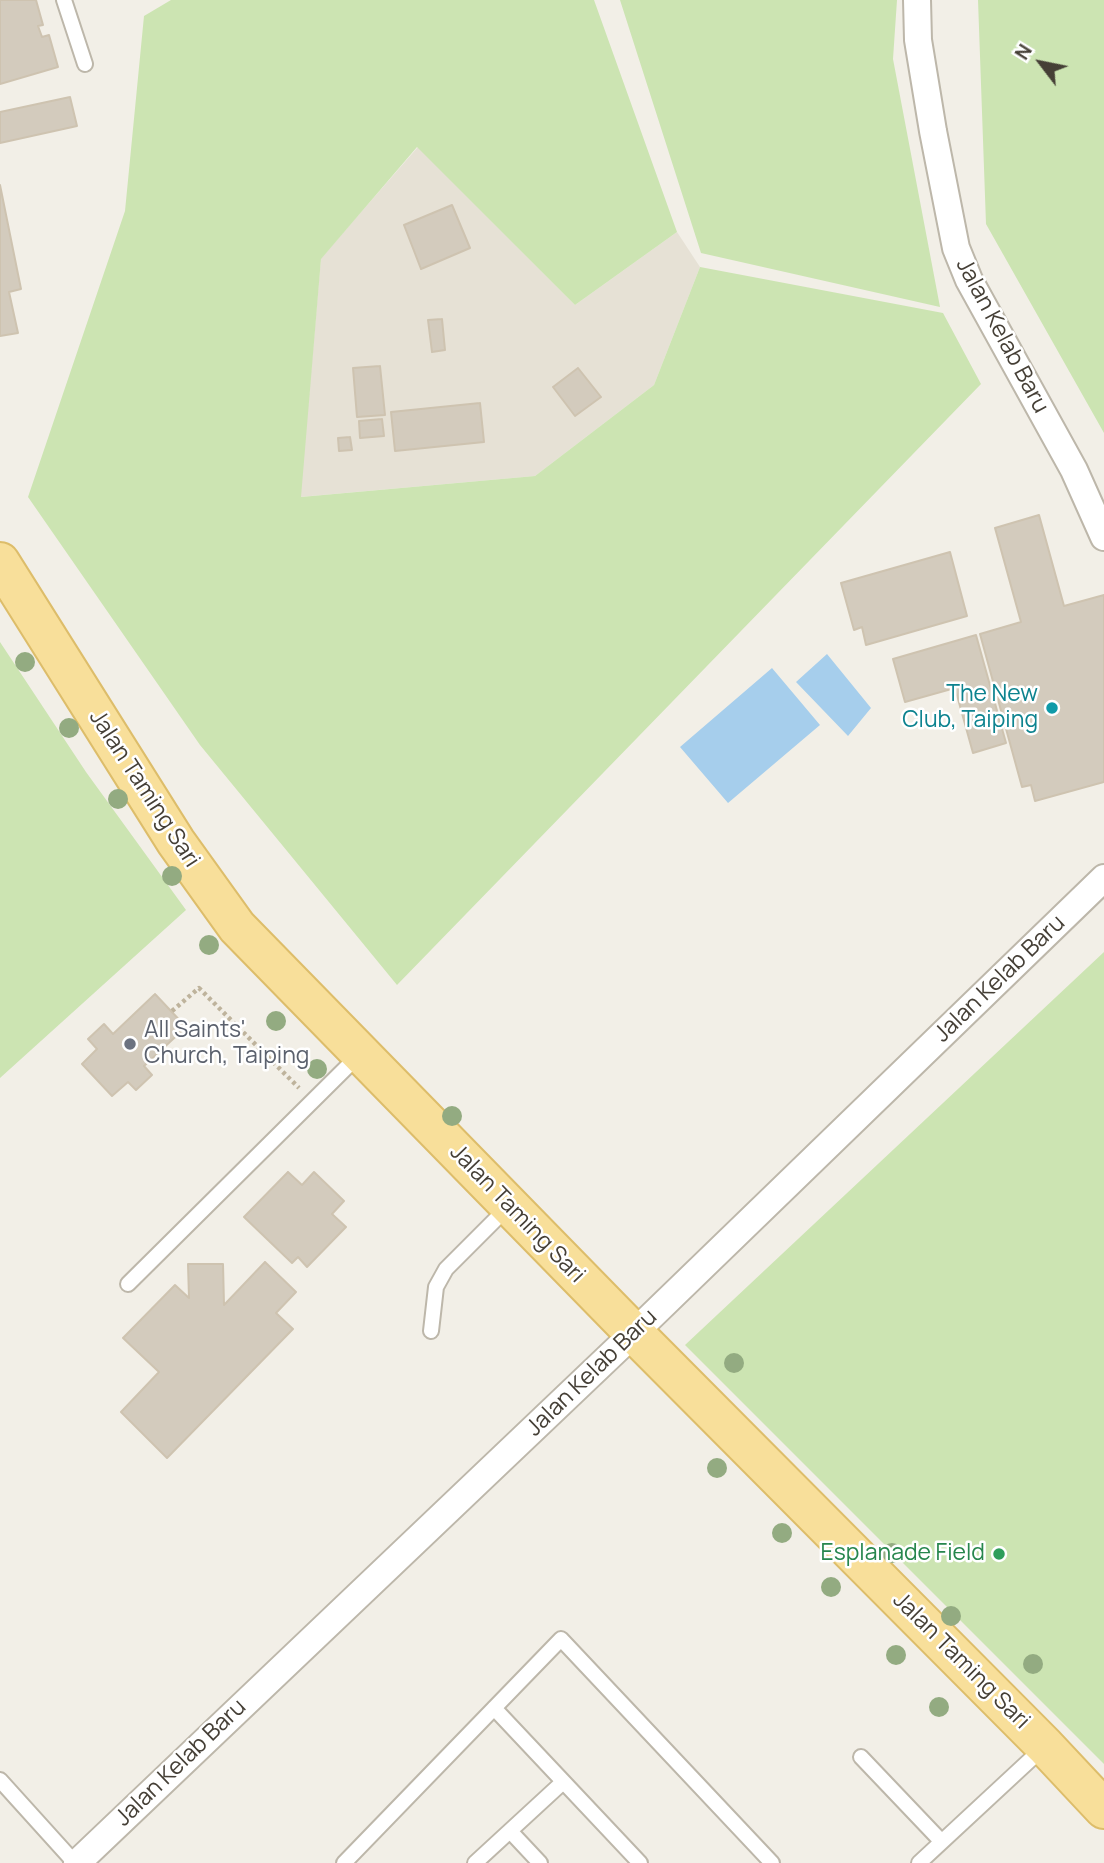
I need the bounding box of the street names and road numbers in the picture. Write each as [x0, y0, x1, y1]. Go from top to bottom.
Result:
street label: Jalan Kelab Baru [950, 254, 1054, 418]
street label: Jalan Taming Sari [83, 705, 205, 873]
street label: Jalan Kelab Baru [929, 910, 1071, 1048]
street label: Jalan Taming Sari [444, 1139, 590, 1289]
street label: Jalan Kelab Baru [521, 1304, 663, 1442]
street label: Jalan Taming Sari [887, 1587, 1035, 1735]
street label: Jalan Kelab Baru [110, 1694, 252, 1832]

